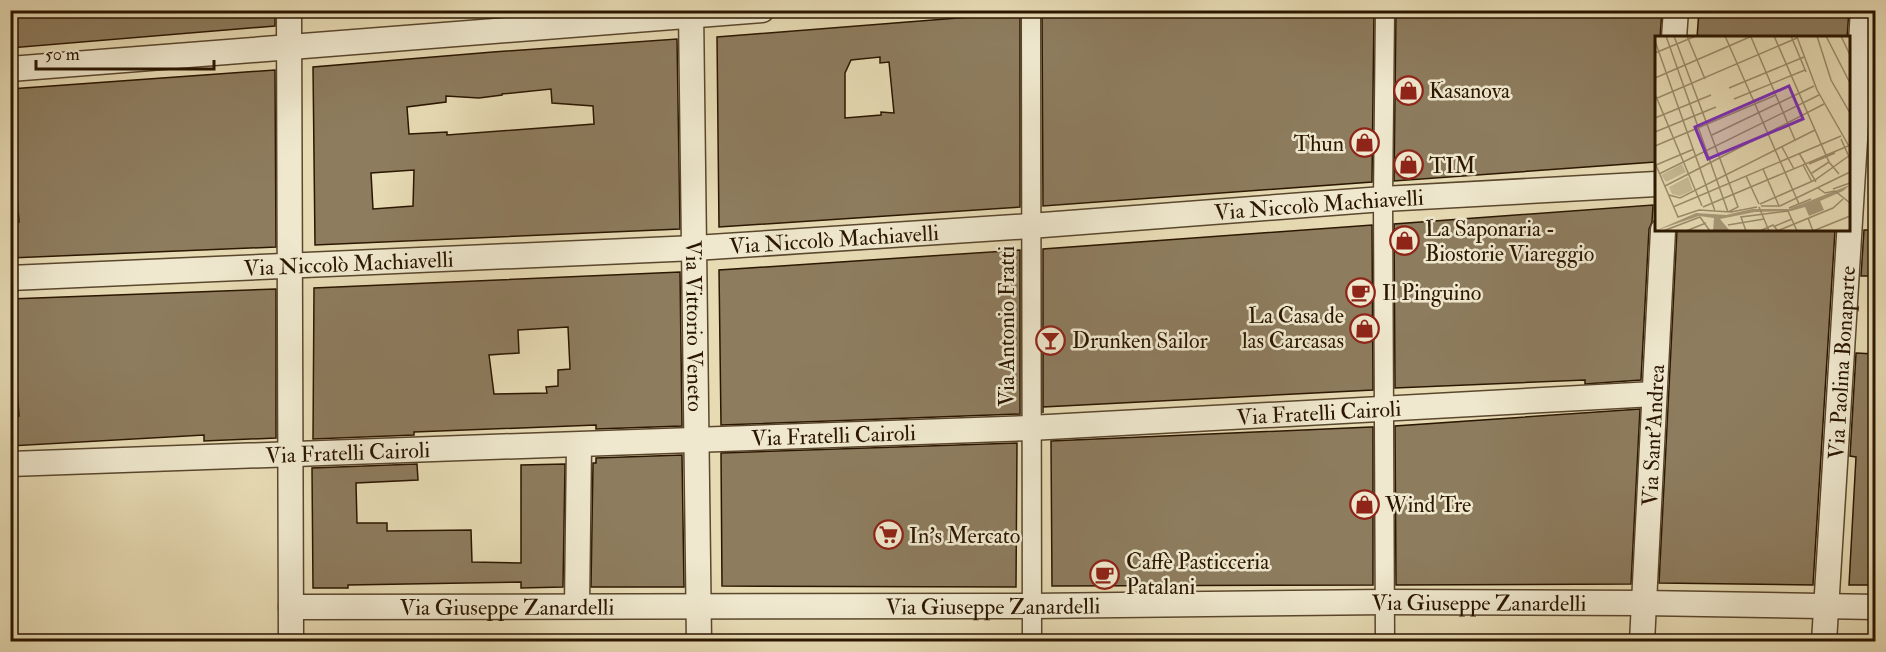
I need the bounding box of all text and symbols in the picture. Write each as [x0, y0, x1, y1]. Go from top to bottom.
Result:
scale bar [36, 33, 214, 71]
inset map [1655, 36, 1850, 231]
text: 50 m [45, 43, 80, 66]
shop icon: Kasanova [1392, 74, 1424, 106]
place label: Kasanova [1429, 77, 1511, 105]
shop icon: Thun [1349, 127, 1381, 159]
place label: Thun [1294, 130, 1344, 158]
shop icon: TIM [1392, 149, 1424, 181]
place label: TIM [1429, 152, 1476, 180]
street label: Via Niccolò Machiavelli [1213, 184, 1425, 227]
place label: La Saponaria - Biostorie Viareggio [1425, 215, 1594, 268]
street label: Via Niccolò Machiavelli [728, 219, 940, 261]
shop icon: La Saponaria - Biostorie Viareggio [1388, 225, 1420, 257]
street label: Via Vittorio Veneto [679, 240, 709, 412]
street label: Via Antonio Fratti [993, 245, 1021, 406]
street label: Via Niccolò Machiavelli [243, 246, 454, 283]
street label: Via Paolina Bonaparte [1822, 265, 1862, 460]
cafe icon: Il Pinguino [1345, 276, 1377, 308]
place label: Il Pinguino [1382, 279, 1481, 307]
place label: La Casa de las Carcasas [1242, 302, 1344, 355]
shop icon: La Casa de las Carcasas [1349, 312, 1381, 344]
bar icon: Drunken Sailor [1035, 324, 1067, 356]
place label: Drunken Sailor [1072, 327, 1208, 355]
street label: Via Sant'Andrea [1636, 363, 1671, 507]
street label: Via Fratelli Cairoli [1236, 395, 1402, 432]
street label: Via Fratelli Cairoli [751, 419, 916, 453]
street label: Via Fratelli Cairoli [265, 436, 431, 470]
shop icon: Wind Tre [1348, 488, 1380, 520]
place label: Wind Tre [1384, 491, 1471, 519]
supermarket icon: In's Mercato [872, 519, 904, 551]
place label: In's Mercato [909, 522, 1020, 550]
place label: Caffè Pasticceria Patalani [1126, 548, 1270, 601]
cafe icon: Caffè Pasticceria Patalani [1089, 558, 1121, 590]
street label: Via Giuseppe Zanardelli [1371, 589, 1587, 618]
street label: Via Giuseppe Zanardelli [886, 592, 1101, 622]
street label: Via Giuseppe Zanardelli [400, 594, 615, 623]

